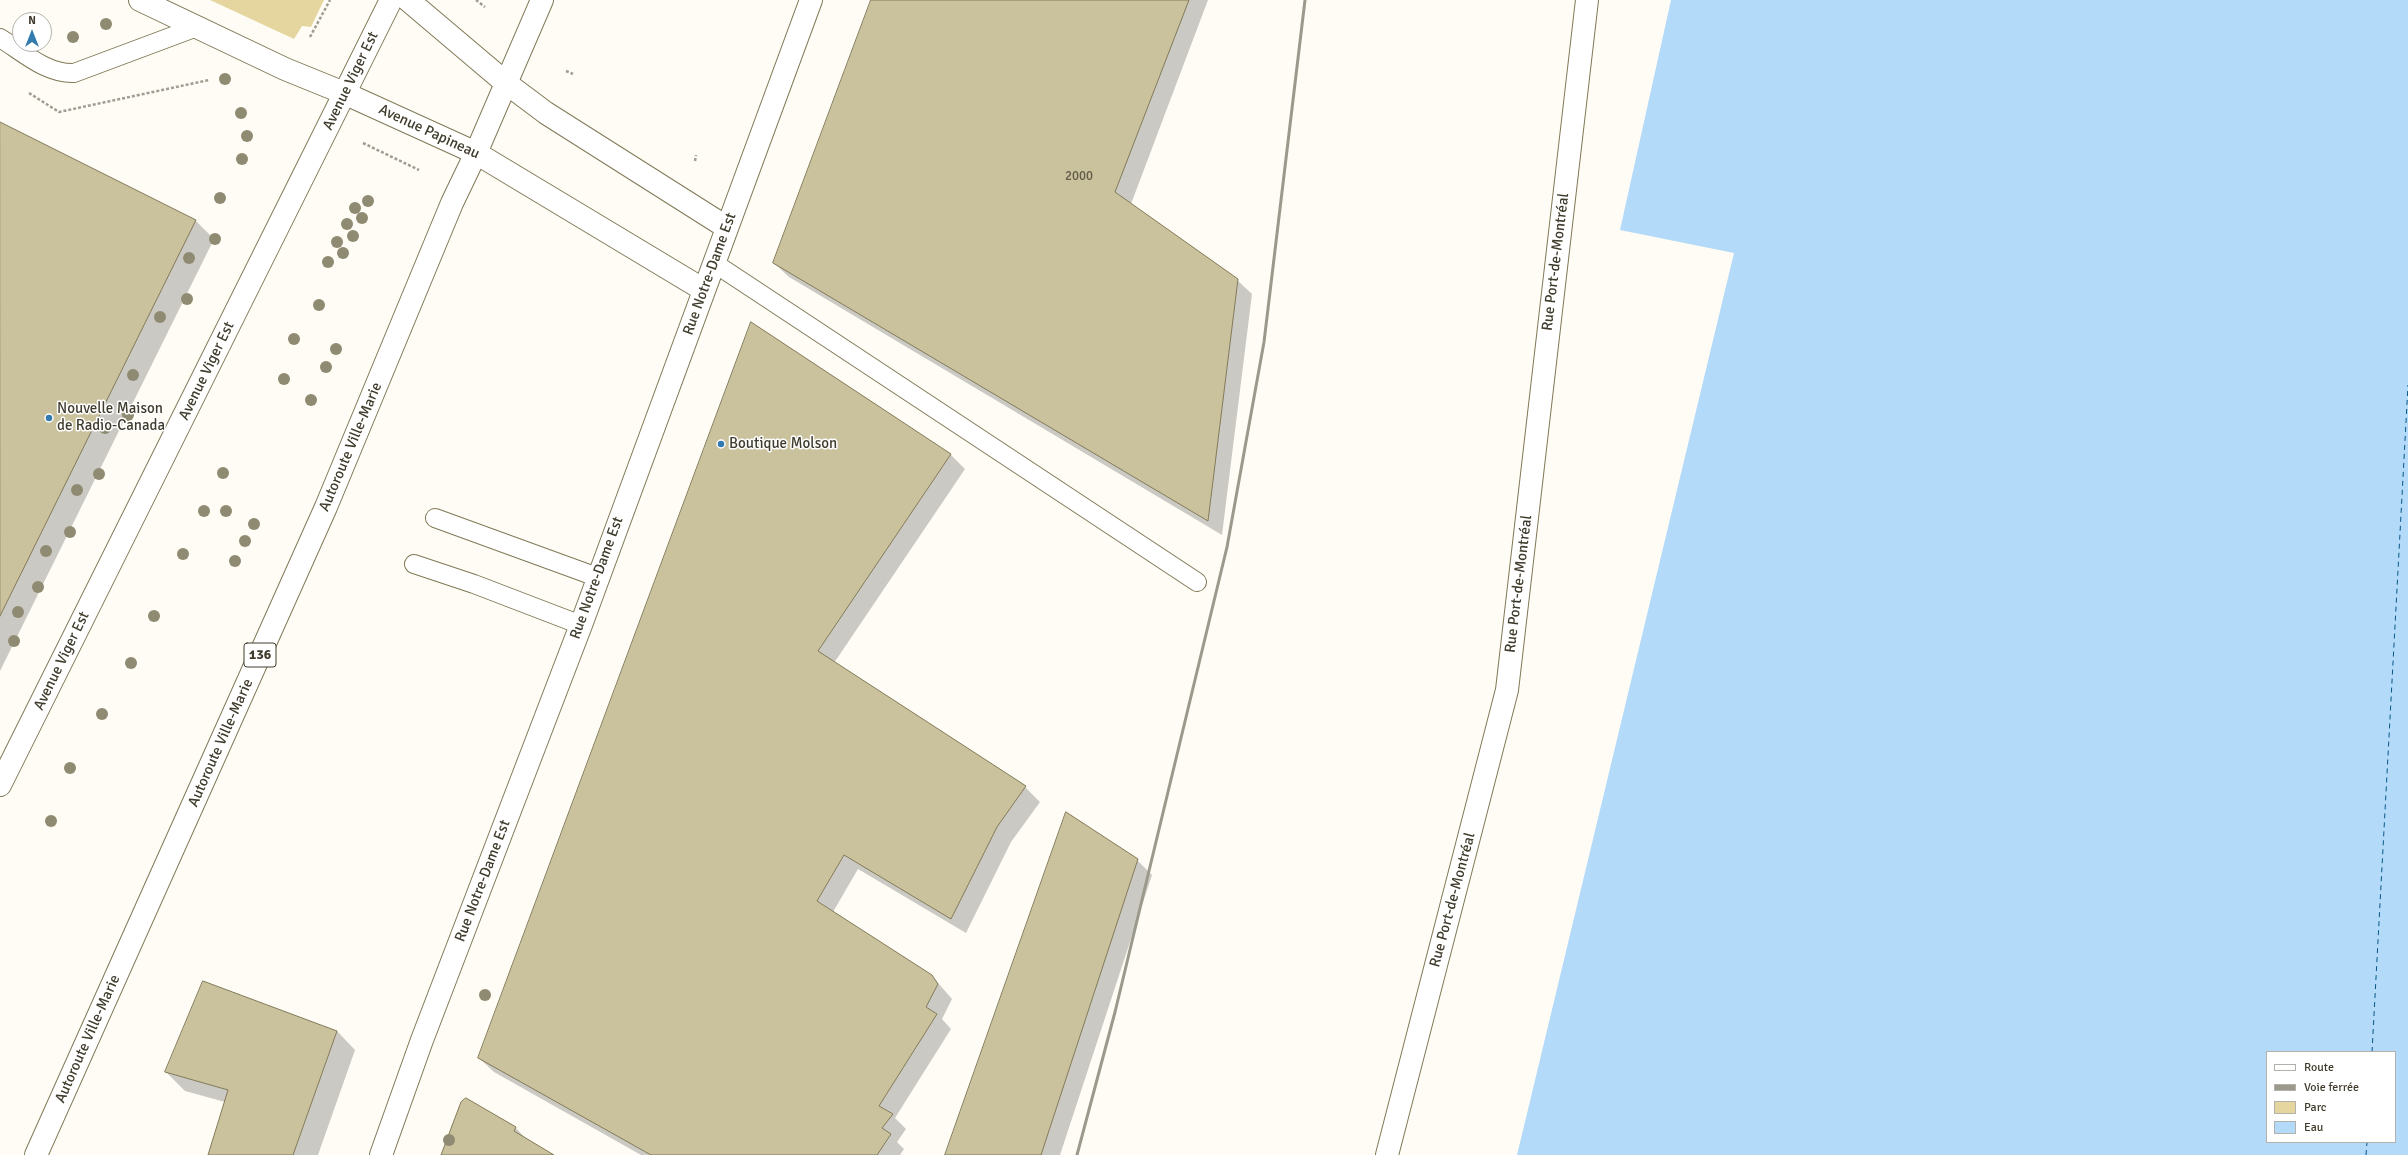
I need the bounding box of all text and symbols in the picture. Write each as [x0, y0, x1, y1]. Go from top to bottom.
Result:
north arrow [12, 12, 52, 52]
text: N [28, 14, 36, 27]
street label: Avenue Viger Est [319, 29, 383, 133]
street label: Avenue Papineau [376, 101, 482, 163]
house number: 2000 [1065, 169, 1093, 185]
street label: Rue Port-de-Montréal [1539, 192, 1573, 332]
street label: Rue Notre-Dame Est [679, 210, 741, 338]
street label: Avenue Viger Est [175, 319, 239, 423]
street label: Autoroute Ville-Marie [316, 380, 386, 514]
place label: Nouvelle Maison de Radio-Canada [57, 400, 165, 435]
marker: Nouvelle Maison de Radio-Canada [44, 413, 54, 423]
place label: Boutique Molson [729, 435, 837, 453]
marker: Boutique Molson [716, 439, 726, 449]
street label: Rue Notre-Dame Est [566, 514, 628, 642]
street label: Rue Port-de-Montréal [1502, 514, 1536, 654]
street label: Avenue Viger Est [30, 609, 94, 713]
road number: 136 [244, 643, 276, 667]
street label: Autoroute Ville-Marie [185, 676, 257, 810]
street label: Rue Notre-Dame Est [451, 818, 515, 944]
street label: Rue Port-de-Montréal [1426, 831, 1480, 969]
street label: Autoroute Ville-Marie [52, 972, 124, 1106]
legend [2266, 1051, 2396, 1143]
text: Route [2304, 1060, 2334, 1075]
text: Voie ferrée [2304, 1080, 2359, 1095]
text: Parc [2304, 1100, 2326, 1115]
text: Eau [2304, 1120, 2323, 1135]

